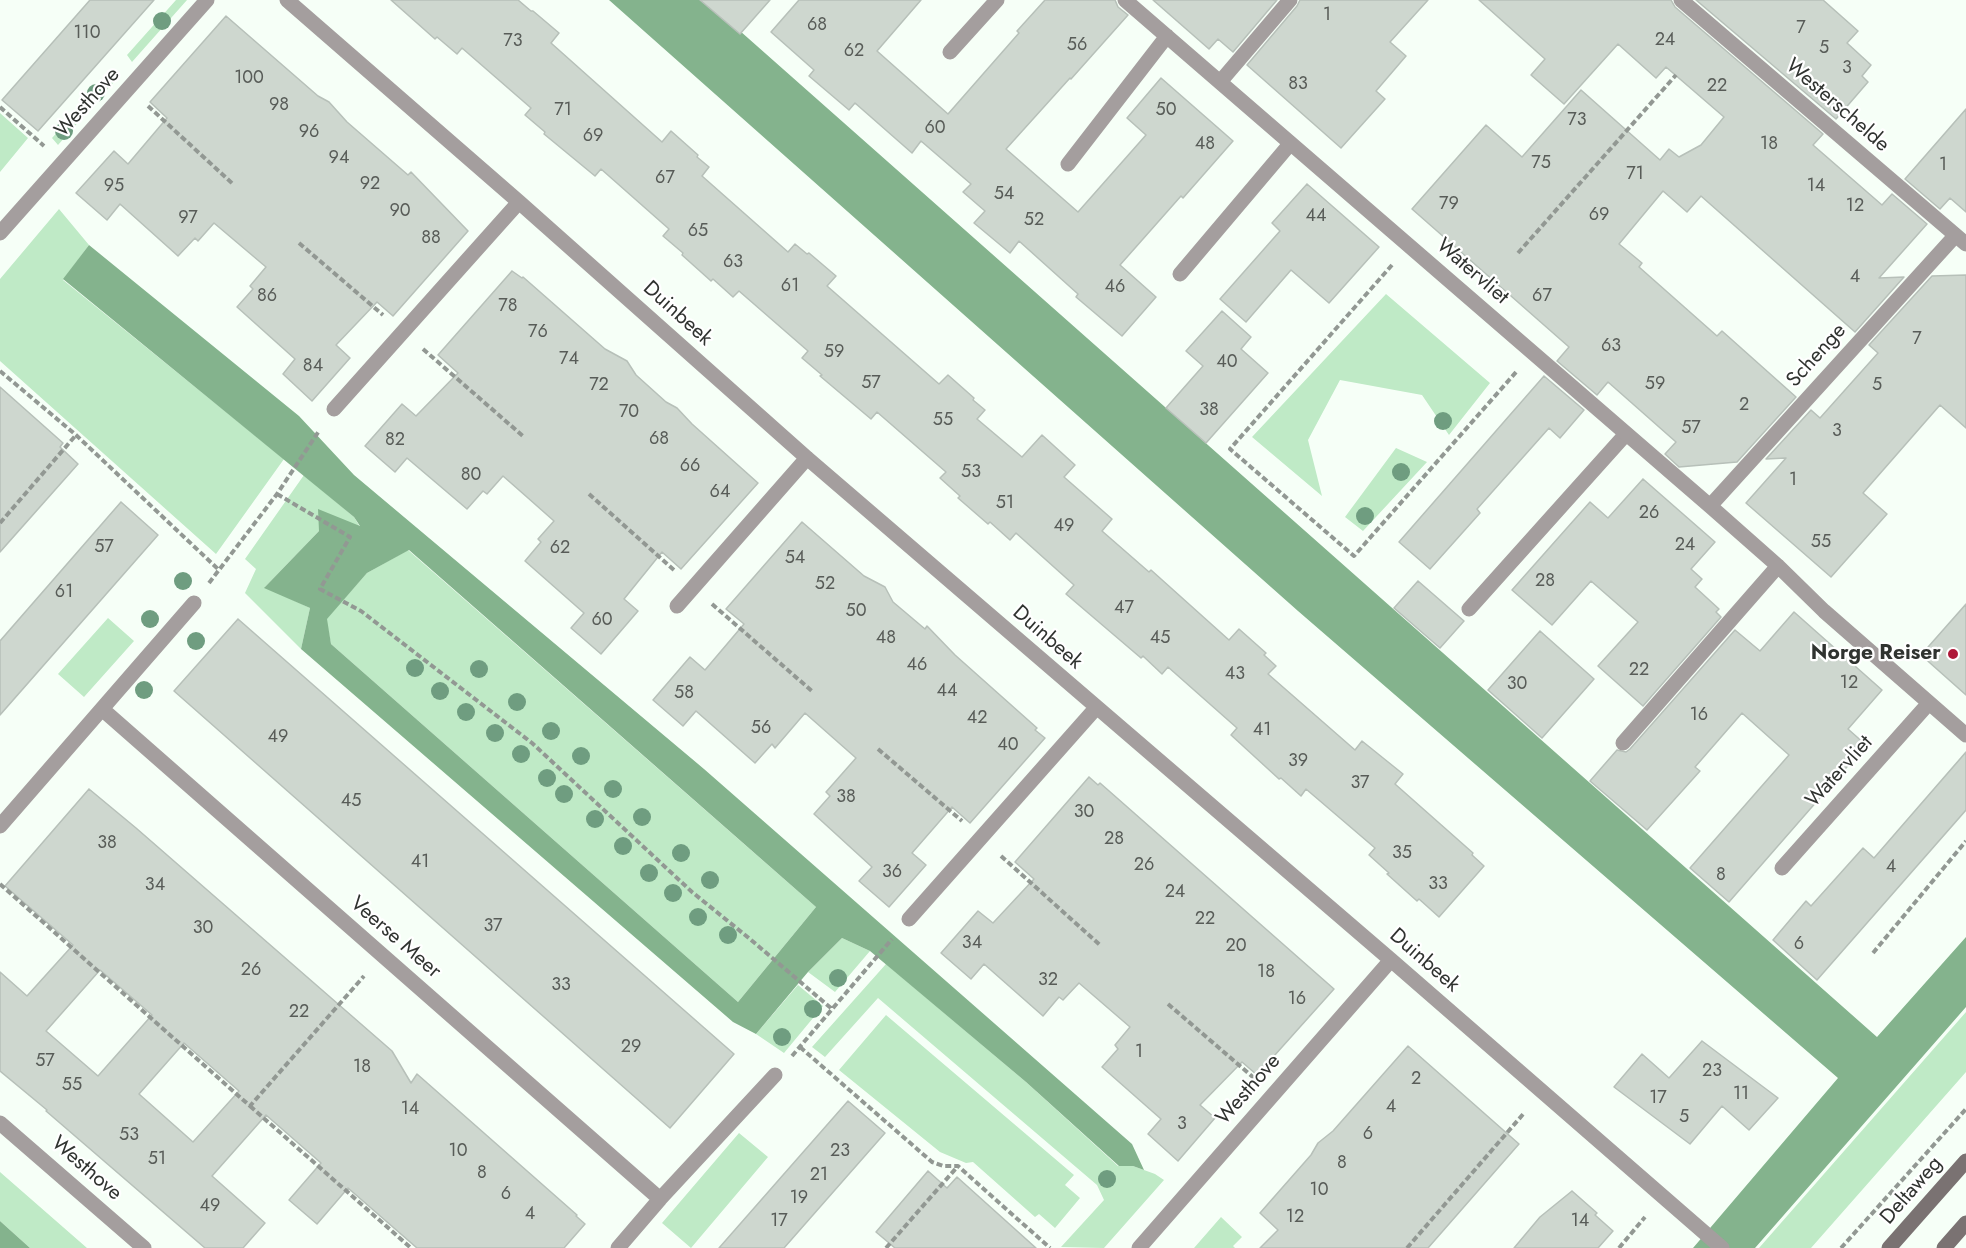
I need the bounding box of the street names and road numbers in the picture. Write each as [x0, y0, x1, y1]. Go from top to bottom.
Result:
street label: Westerschelde [1780, 54, 1894, 158]
street label: Westhove [50, 63, 126, 143]
street label: Watervliet [1431, 234, 1513, 310]
street label: Duinbeek [637, 276, 717, 352]
street label: Schenge [1782, 319, 1852, 393]
street label: Duinbeek [1007, 601, 1087, 675]
street label: Watervliet [1801, 731, 1879, 813]
street label: Veerse Meer [344, 892, 446, 984]
street label: Duinbeek [1384, 924, 1464, 998]
street label: Westhove [1211, 1050, 1287, 1130]
street label: Westhove [46, 1131, 126, 1207]
street label: Deltaweg [1876, 1152, 1948, 1230]

